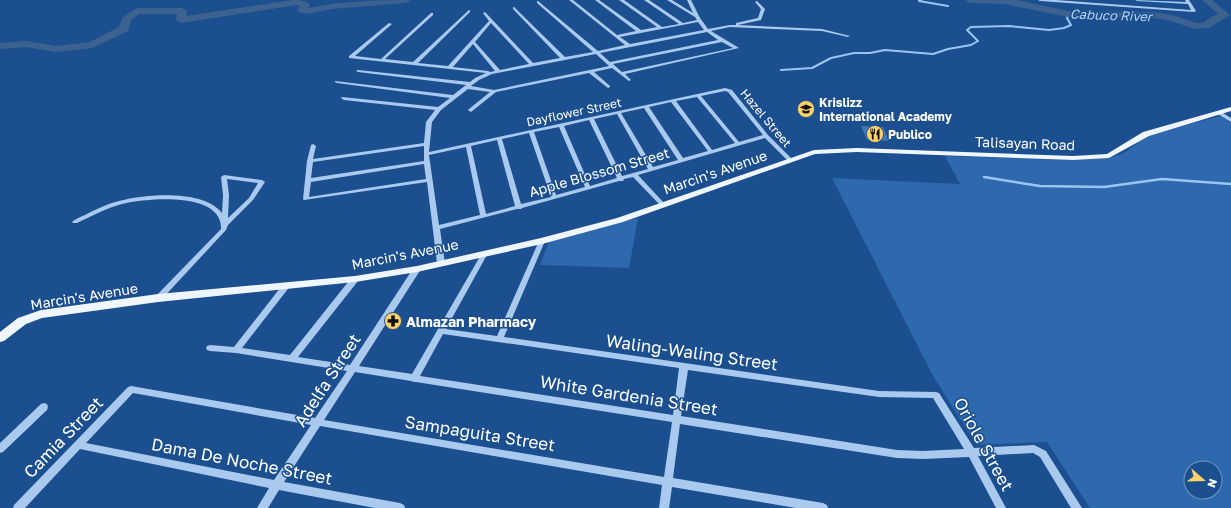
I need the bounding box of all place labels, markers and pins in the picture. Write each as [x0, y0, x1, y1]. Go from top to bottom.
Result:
place label: Krislizz International Academy [819, 95, 953, 124]
school or university icon: Krislizz International Academy [796, 99, 816, 119]
restaurant icon: Publico [865, 124, 885, 144]
place label: Publico [888, 127, 932, 142]
pharmacy icon: Almazan Pharmacy [383, 311, 403, 331]
place label: Almazan Pharmacy [406, 313, 537, 330]

